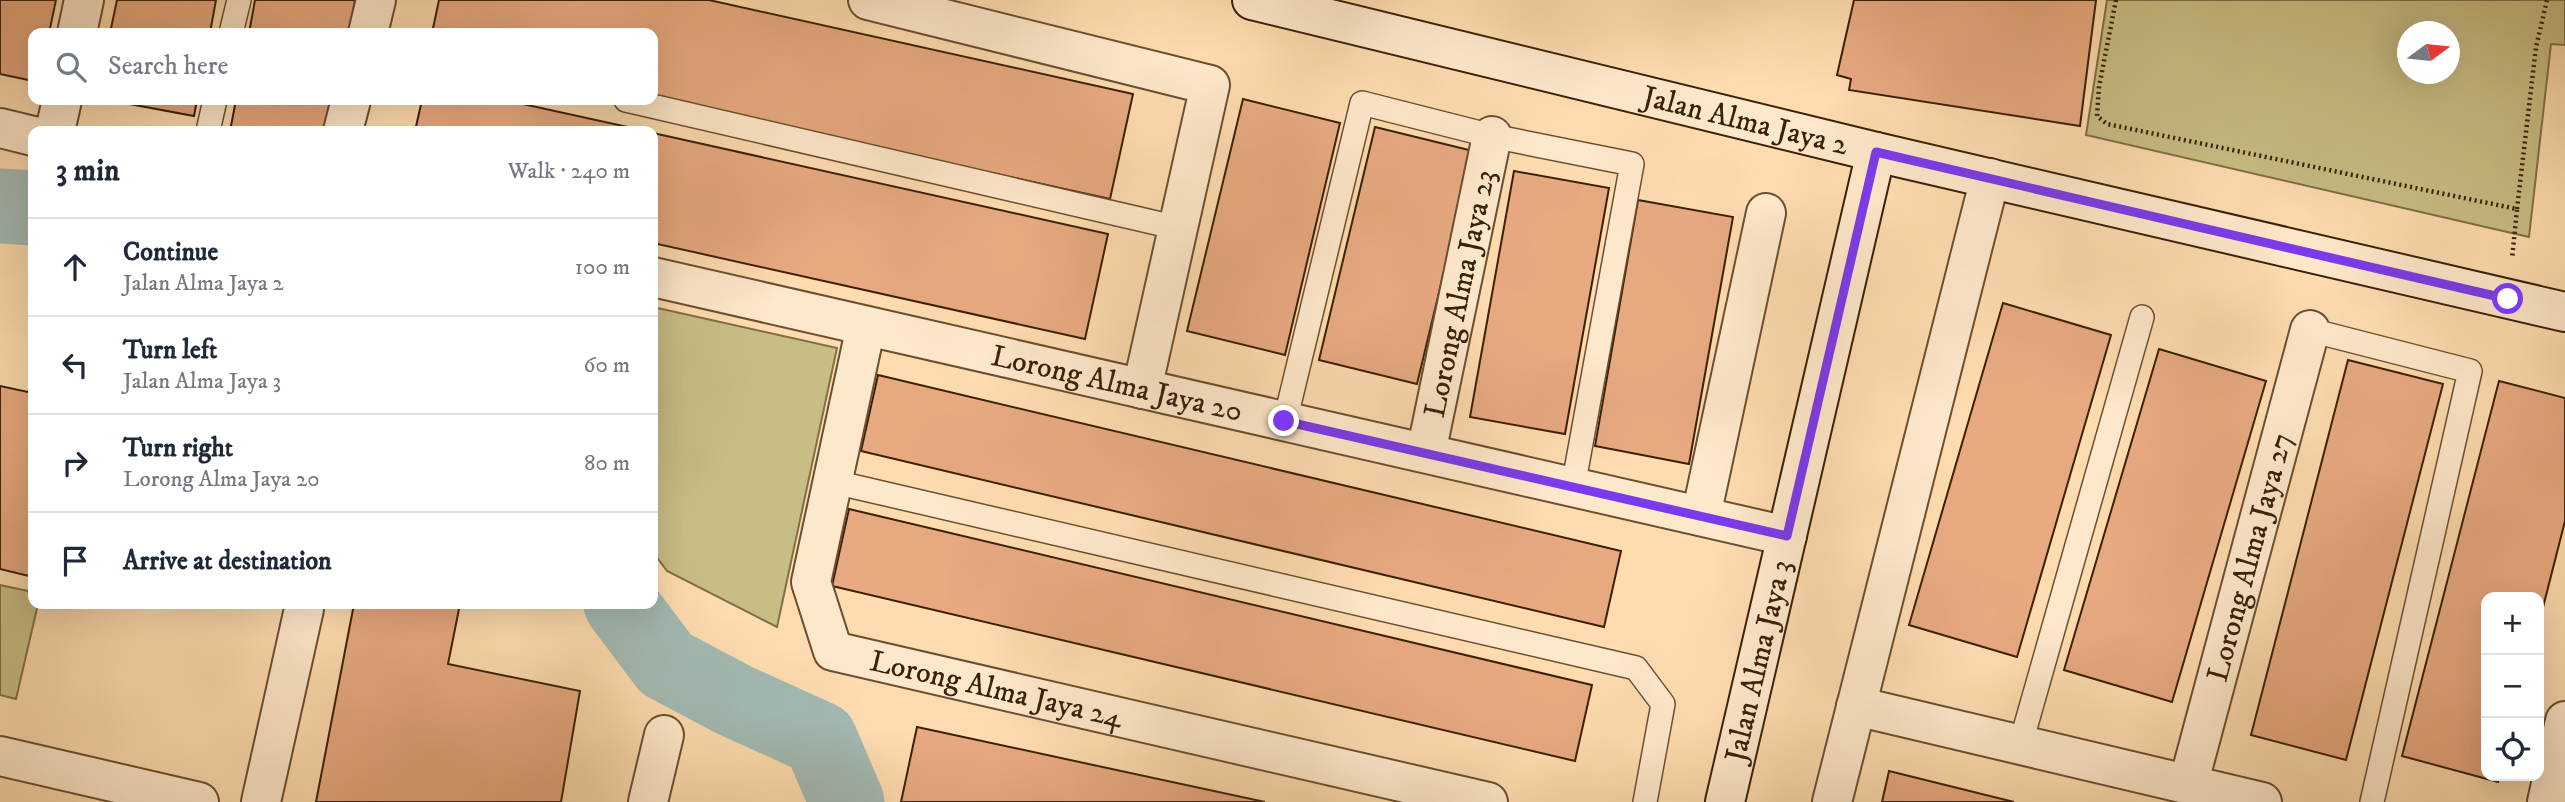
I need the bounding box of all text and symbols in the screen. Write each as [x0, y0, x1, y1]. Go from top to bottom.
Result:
north arrow [2397, 21, 2460, 84]
search box [28, 28, 658, 105]
icon: search [52, 48, 90, 86]
text: Search here [108, 50, 228, 83]
street label: Jalan Alma Jaya 2 [1636, 78, 1852, 165]
text: 3 min [56, 153, 120, 190]
text: Walk · 240 m [508, 157, 630, 186]
street label: Lorong Alma Jaya 23 [1417, 167, 1504, 421]
text: Continue [123, 236, 218, 269]
icon: ahead [56, 248, 94, 286]
text: 100 m [575, 253, 630, 282]
text: Jalan Alma Jaya 2 [123, 269, 284, 298]
route start [2492, 283, 2523, 314]
text: Turn left [123, 334, 217, 367]
street label: Lorong Alma Jaya 20 [987, 338, 1246, 431]
icon: left [56, 346, 94, 384]
text: 60 m [583, 351, 630, 380]
text: Jalan Alma Jaya 3 [123, 367, 281, 396]
route end [1268, 405, 1299, 436]
street label: Lorong Alma Jaya 27 [2200, 429, 2302, 686]
text: Turn right [123, 432, 233, 465]
icon: right [56, 444, 94, 482]
text: 80 m [584, 449, 630, 478]
text: Lorong Alma Jaya 20 [123, 465, 320, 494]
icon: arrive [56, 542, 94, 580]
text: Arrive at destination [123, 545, 332, 578]
street label: Jalan Alma Jaya 3 [1717, 556, 1801, 769]
map controls [2481, 592, 2544, 781]
button: + [2481, 592, 2544, 655]
street label: Lorong Alma Jaya 24 [866, 643, 1127, 737]
button: − [2481, 655, 2544, 718]
button: locate [2481, 718, 2544, 781]

